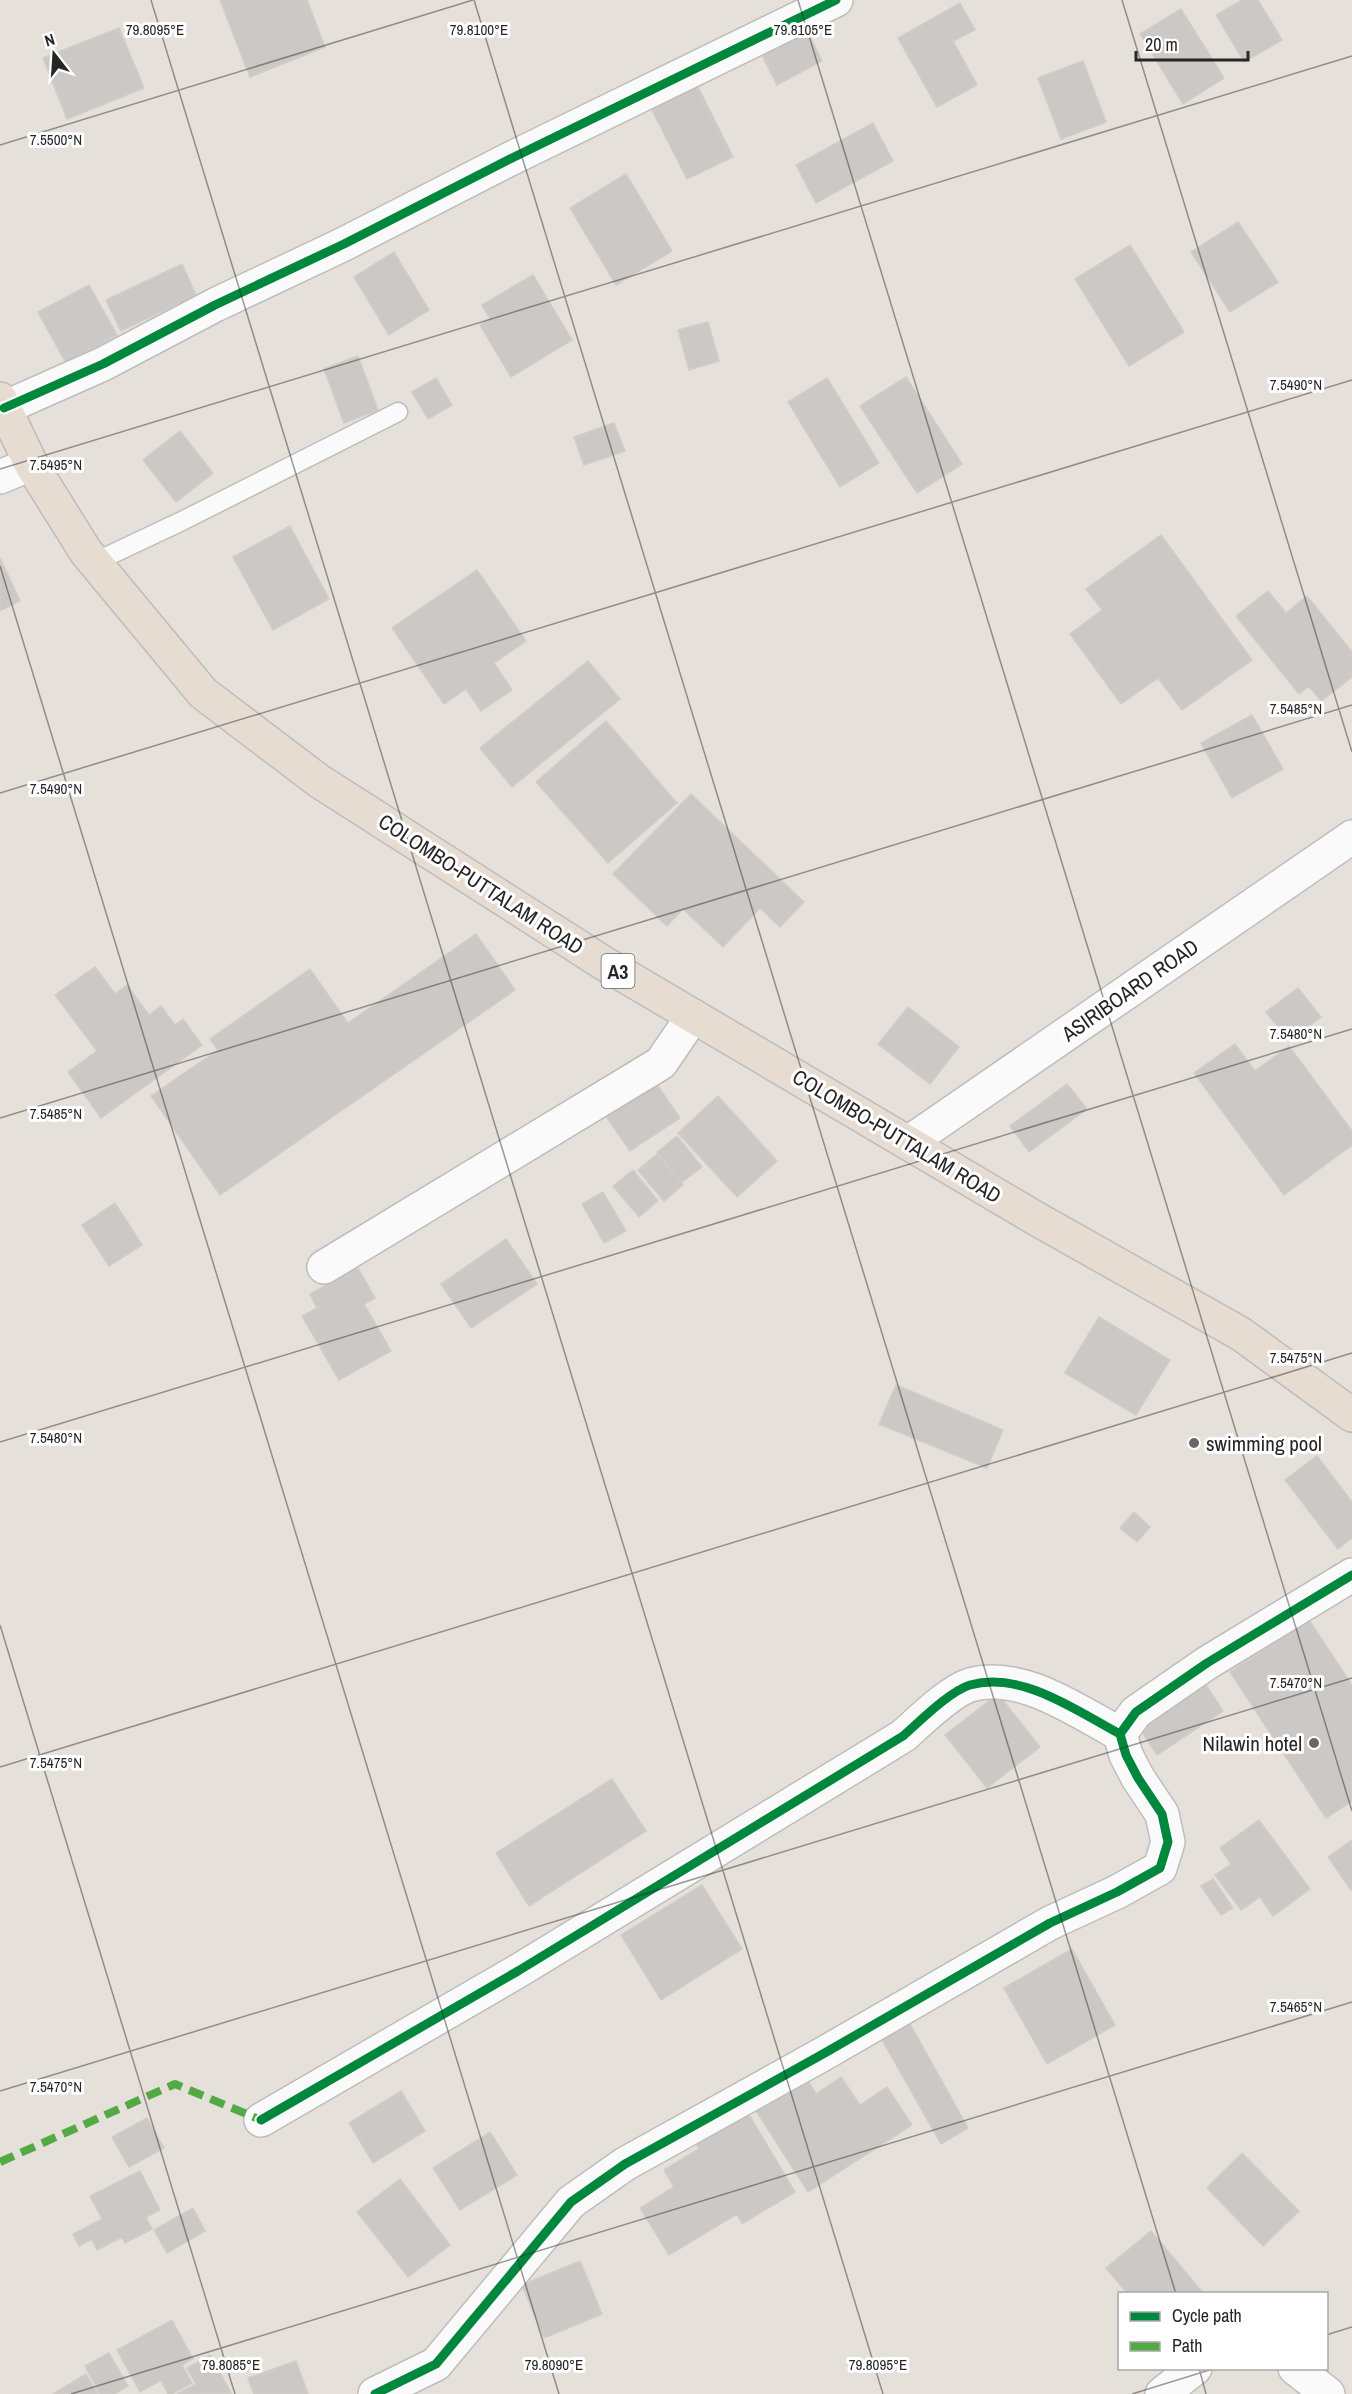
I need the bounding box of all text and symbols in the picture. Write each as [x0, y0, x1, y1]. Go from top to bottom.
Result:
text: 79.8095°E [126, 19, 184, 40]
text: 79.8100°E [450, 19, 508, 40]
text: 79.8105°E [774, 19, 832, 40]
north arrow [24, 24, 84, 84]
scale bar [1136, 24, 1248, 62]
text: N [42, 28, 57, 52]
text: 20 m [1145, 32, 1178, 57]
text: 7.5500°N [30, 129, 82, 150]
text: 7.5490°N [1270, 374, 1322, 395]
text: 7.5495°N [30, 454, 82, 475]
text: 7.5485°N [1270, 698, 1322, 719]
text: 7.5490°N [30, 778, 82, 799]
street label: COLOMBO-PUTTALAM ROAD [373, 807, 589, 961]
street label: ASIRIBOARD ROAD [1055, 932, 1204, 1049]
road number: A3 [602, 954, 634, 988]
text: 7.5480°N [1270, 1023, 1322, 1044]
street label: COLOMBO-PUTTALAM ROAD [787, 1062, 1007, 1210]
text: 7.5485°N [30, 1103, 82, 1124]
text: 7.5475°N [1270, 1347, 1322, 1368]
text: 7.5480°N [30, 1427, 82, 1448]
place label: swimming pool [1206, 1429, 1322, 1458]
marker: swimming pool [1187, 1436, 1201, 1450]
text: 7.5470°N [1270, 1672, 1322, 1693]
place label: Nilawin hotel [1202, 1729, 1302, 1758]
marker: Nilawin hotel [1307, 1736, 1321, 1750]
text: 7.5475°N [30, 1752, 82, 1773]
text: 7.5465°N [1270, 1996, 1322, 2017]
text: 7.5470°N [30, 2076, 82, 2097]
legend [1118, 2292, 1328, 2370]
text: Cycle path [1172, 2303, 1242, 2328]
text: Path [1172, 2333, 1202, 2358]
text: 79.8085°E [202, 2354, 260, 2375]
text: 79.8090°E [525, 2354, 583, 2375]
text: 79.8095°E [849, 2354, 907, 2375]

